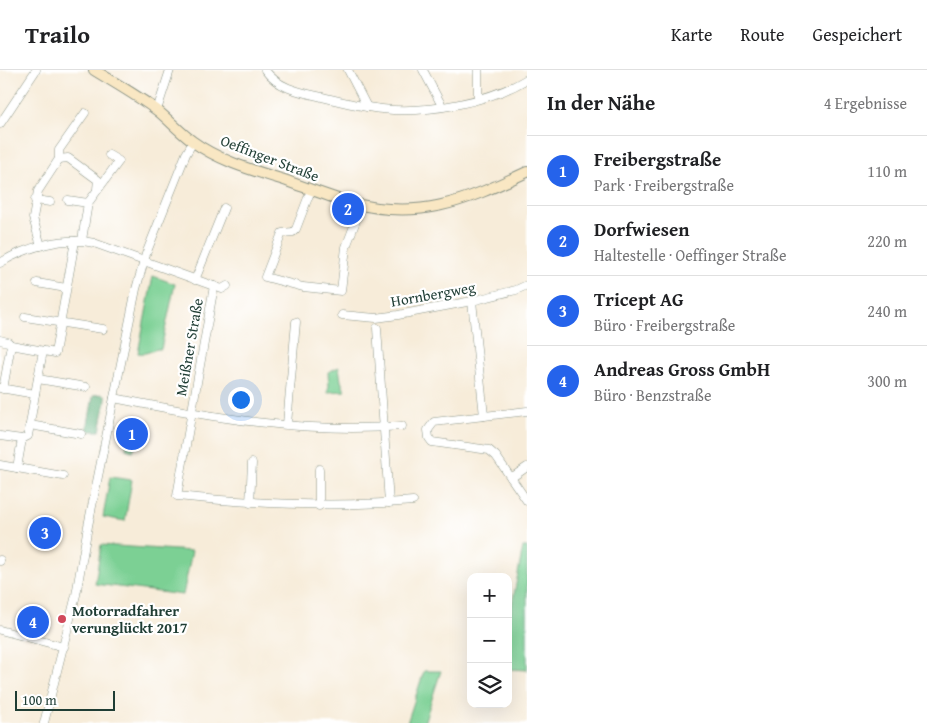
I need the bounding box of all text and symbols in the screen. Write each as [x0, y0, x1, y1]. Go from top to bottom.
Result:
text: Trailo [25, 17, 90, 52]
text: Karte [671, 21, 712, 48]
text: Route [740, 21, 785, 48]
text: Gespeichert [813, 21, 902, 48]
text: In der Nähe [547, 87, 655, 118]
text: 4 Ergebnisse [824, 91, 907, 115]
street label: Oeffinger Straße [218, 130, 322, 186]
text: Freibergstraße [594, 145, 721, 173]
text: 1 [559, 159, 567, 183]
text: 110 m [867, 159, 907, 183]
text: Park · Freibergstraße [594, 173, 734, 197]
pin: 2 [332, 190, 364, 228]
text: Dorfwiesen [594, 215, 690, 243]
text: 2 [559, 229, 567, 253]
text: 220 m [867, 229, 907, 253]
text: Haltestelle · Oeffinger Straße [594, 243, 786, 267]
street label: Hornbergweg [389, 276, 477, 312]
text: Tricept AG [594, 285, 684, 313]
street label: Meißner Straße [170, 296, 208, 398]
text: 3 [559, 299, 567, 323]
text: 240 m [867, 299, 907, 323]
text: Büro · Freibergstraße [594, 313, 735, 337]
text: Andreas Gross GmbH [594, 355, 770, 383]
text: 4 [559, 369, 567, 393]
text: 300 m [867, 369, 907, 393]
text: Büro · Benzstraße [594, 383, 711, 407]
your location [228, 387, 254, 413]
pin: 1 [116, 415, 148, 453]
pin: 3 [29, 514, 61, 552]
map controls [467, 573, 512, 708]
button: + [467, 573, 512, 618]
place label: Motorradfahrer verunglückt 2017 [72, 600, 188, 638]
pin: 4 [17, 603, 49, 641]
marker: Motorradfahrer verunglückt 2017 [56, 613, 68, 625]
button: − [467, 618, 512, 663]
button: layers [467, 663, 512, 708]
scale bar [15, 688, 115, 711]
text: 100 m [22, 690, 57, 710]

